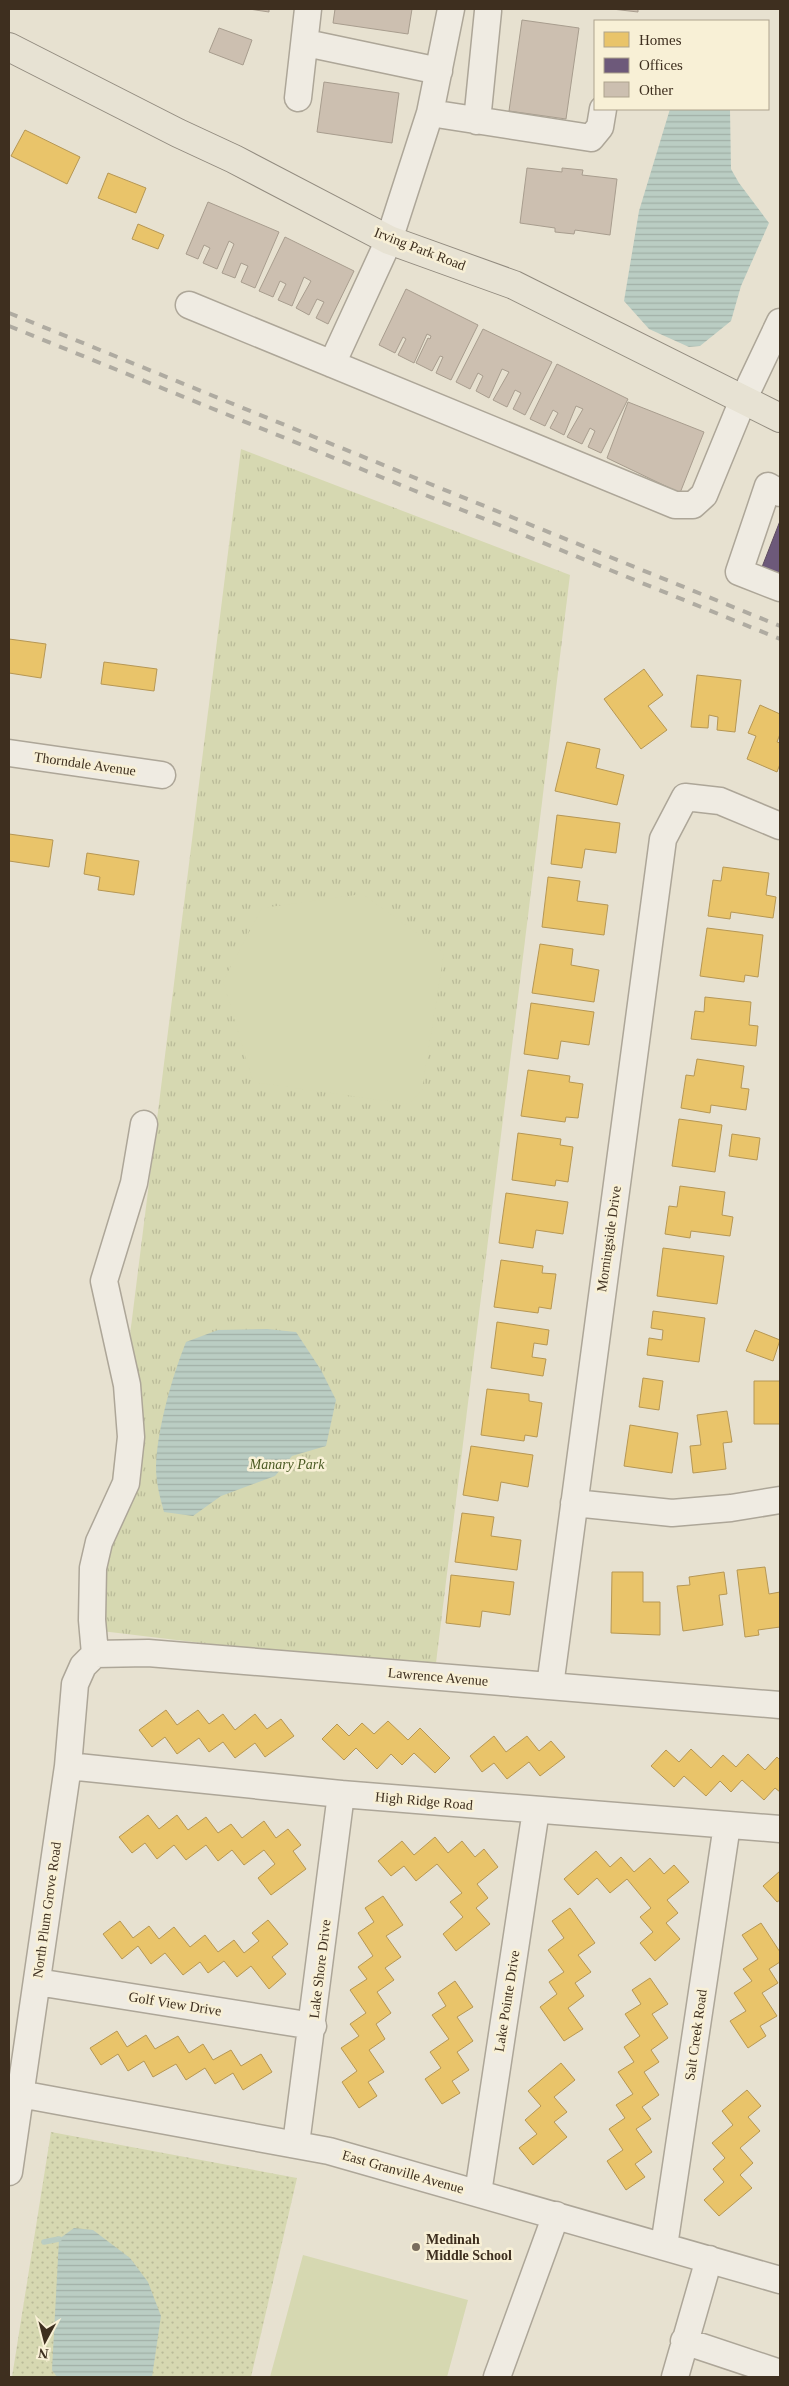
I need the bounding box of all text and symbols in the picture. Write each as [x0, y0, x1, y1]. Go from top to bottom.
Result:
legend [594, 20, 769, 110]
text: Homes [639, 32, 682, 48]
text: Offices [639, 57, 683, 73]
text: Other [639, 82, 673, 98]
street label: Irving Park Road [372, 225, 468, 273]
street label: Thorndale Avenue [33, 749, 137, 779]
street label: Morningside Drive [594, 1185, 624, 1293]
park label: Manary Park [248, 1457, 325, 1472]
street label: Lawrence Avenue [387, 1665, 489, 1689]
street label: High Ridge Road [375, 1789, 473, 1813]
street label: North Plum Grove Road [30, 1841, 64, 1979]
street label: Lake Shore Drive [306, 1919, 334, 2019]
street label: Lake Pointe Drive [492, 1949, 522, 2053]
street label: Golf View Drive [128, 1989, 222, 2019]
street label: Salt Creek Road [682, 1989, 710, 2081]
street label: East Granville Avenue [341, 2147, 465, 2197]
place label: Medinah Middle School [426, 2232, 512, 2263]
marker: Medinah Middle School [410, 2241, 422, 2253]
north arrow [20, 2316, 70, 2366]
text: N [38, 2345, 49, 2361]

